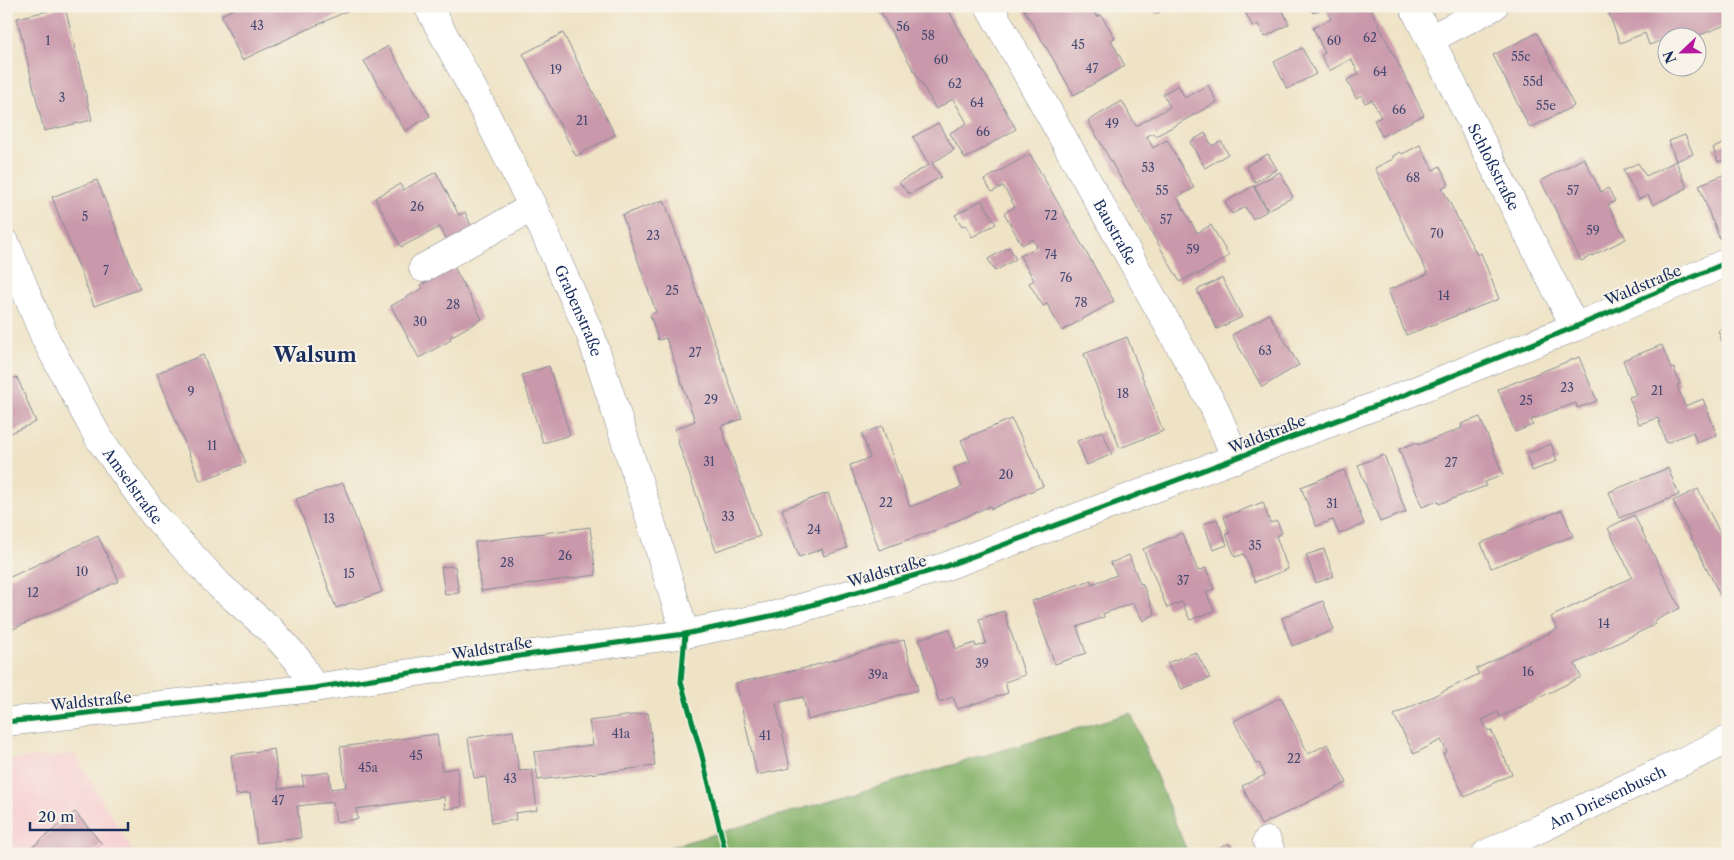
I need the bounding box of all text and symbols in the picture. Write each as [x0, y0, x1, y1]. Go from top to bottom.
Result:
house number: 43 [250, 18, 264, 33]
house number: 56 [896, 19, 910, 34]
house number: 58 [921, 28, 935, 43]
north arrow [1656, 28, 1706, 78]
house number: 62 [1363, 30, 1377, 45]
house number: 1 [45, 33, 51, 48]
house number: 60 [1327, 33, 1341, 48]
house number: 45 [1071, 37, 1085, 52]
text: N [1659, 48, 1681, 66]
house number: 55c [1511, 49, 1531, 64]
house number: 60 [934, 52, 948, 67]
house number: 47 [1086, 61, 1099, 76]
house number: 19 [550, 62, 562, 77]
house number: 64 [1373, 64, 1387, 79]
house number: 55d [1523, 74, 1544, 89]
house number: 62 [948, 76, 962, 91]
house number: 3 [59, 90, 65, 105]
house number: 64 [970, 95, 984, 110]
house number: 55e [1536, 98, 1556, 113]
house number: 66 [1392, 102, 1406, 117]
house number: 21 [576, 113, 588, 128]
house number: 49 [1105, 116, 1119, 131]
street label: Schloßstraße [1464, 120, 1524, 213]
house number: 66 [976, 124, 990, 139]
house number: 53 [1141, 160, 1155, 175]
house number: 68 [1406, 170, 1420, 185]
house number: 55 [1155, 183, 1169, 198]
house number: 57 [1567, 183, 1579, 198]
street label: Baustraße [1090, 196, 1142, 268]
house number: 26 [410, 199, 424, 214]
house number: 72 [1045, 208, 1058, 223]
house number: 5 [82, 209, 88, 224]
house number: 57 [1160, 212, 1172, 227]
house number: 59 [1586, 223, 1600, 238]
house number: 70 [1430, 226, 1444, 241]
house number: 23 [646, 228, 660, 243]
house number: 59 [1186, 242, 1200, 257]
house number: 74 [1045, 247, 1057, 262]
street label: Waldstraße [1601, 260, 1684, 310]
street label: Grabenstraße [551, 262, 606, 359]
house number: 7 [103, 263, 109, 278]
house number: 76 [1060, 270, 1072, 285]
house number: 25 [665, 283, 679, 298]
house number: 14 [1438, 288, 1450, 303]
house number: 78 [1074, 295, 1088, 310]
house number: 28 [446, 297, 460, 312]
house number: 30 [413, 314, 427, 329]
district label: Walsum [272, 343, 357, 367]
house number: 63 [1258, 343, 1272, 358]
house number: 27 [689, 345, 701, 360]
house number: 23 [1560, 380, 1574, 395]
house number: 21 [1651, 383, 1663, 398]
house number: 9 [187, 384, 195, 399]
house number: 18 [1117, 386, 1129, 401]
house number: 29 [704, 392, 718, 407]
house number: 25 [1519, 393, 1533, 408]
street label: Waldstraße [1225, 411, 1308, 458]
house number: 11 [207, 438, 217, 453]
street label: Amselstraße [99, 443, 167, 528]
house number: 31 [703, 454, 715, 469]
house number: 27 [1445, 455, 1457, 470]
house number: 20 [999, 467, 1013, 482]
house number: 22 [879, 495, 893, 510]
house number: 31 [1326, 496, 1338, 511]
house number: 33 [721, 509, 735, 524]
house number: 13 [323, 511, 335, 526]
house number: 24 [807, 522, 821, 537]
house number: 35 [1248, 538, 1262, 553]
house number: 26 [558, 548, 572, 563]
street label: Waldstraße [844, 551, 929, 592]
house number: 28 [500, 555, 514, 570]
house number: 10 [76, 564, 88, 579]
house number: 15 [343, 566, 355, 581]
house number: 37 [1177, 573, 1189, 588]
house number: 12 [27, 585, 39, 600]
house number: 14 [1598, 616, 1610, 631]
street label: Waldstraße [449, 632, 534, 664]
house number: 39 [975, 656, 989, 671]
house number: 16 [1522, 664, 1534, 679]
house number: 39a [868, 667, 889, 682]
street label: Waldstraße [49, 687, 132, 715]
house number: 41a [612, 726, 631, 741]
house number: 41 [759, 728, 771, 743]
house number: 45 [409, 748, 423, 763]
house number: 22 [1287, 751, 1301, 766]
house number: 45a [358, 760, 379, 775]
street label: Am Driesenbusch [1545, 761, 1669, 833]
house number: 43 [503, 771, 517, 786]
house number: 47 [272, 793, 285, 808]
scale bar [30, 800, 128, 832]
text: 20 m [38, 807, 74, 826]

